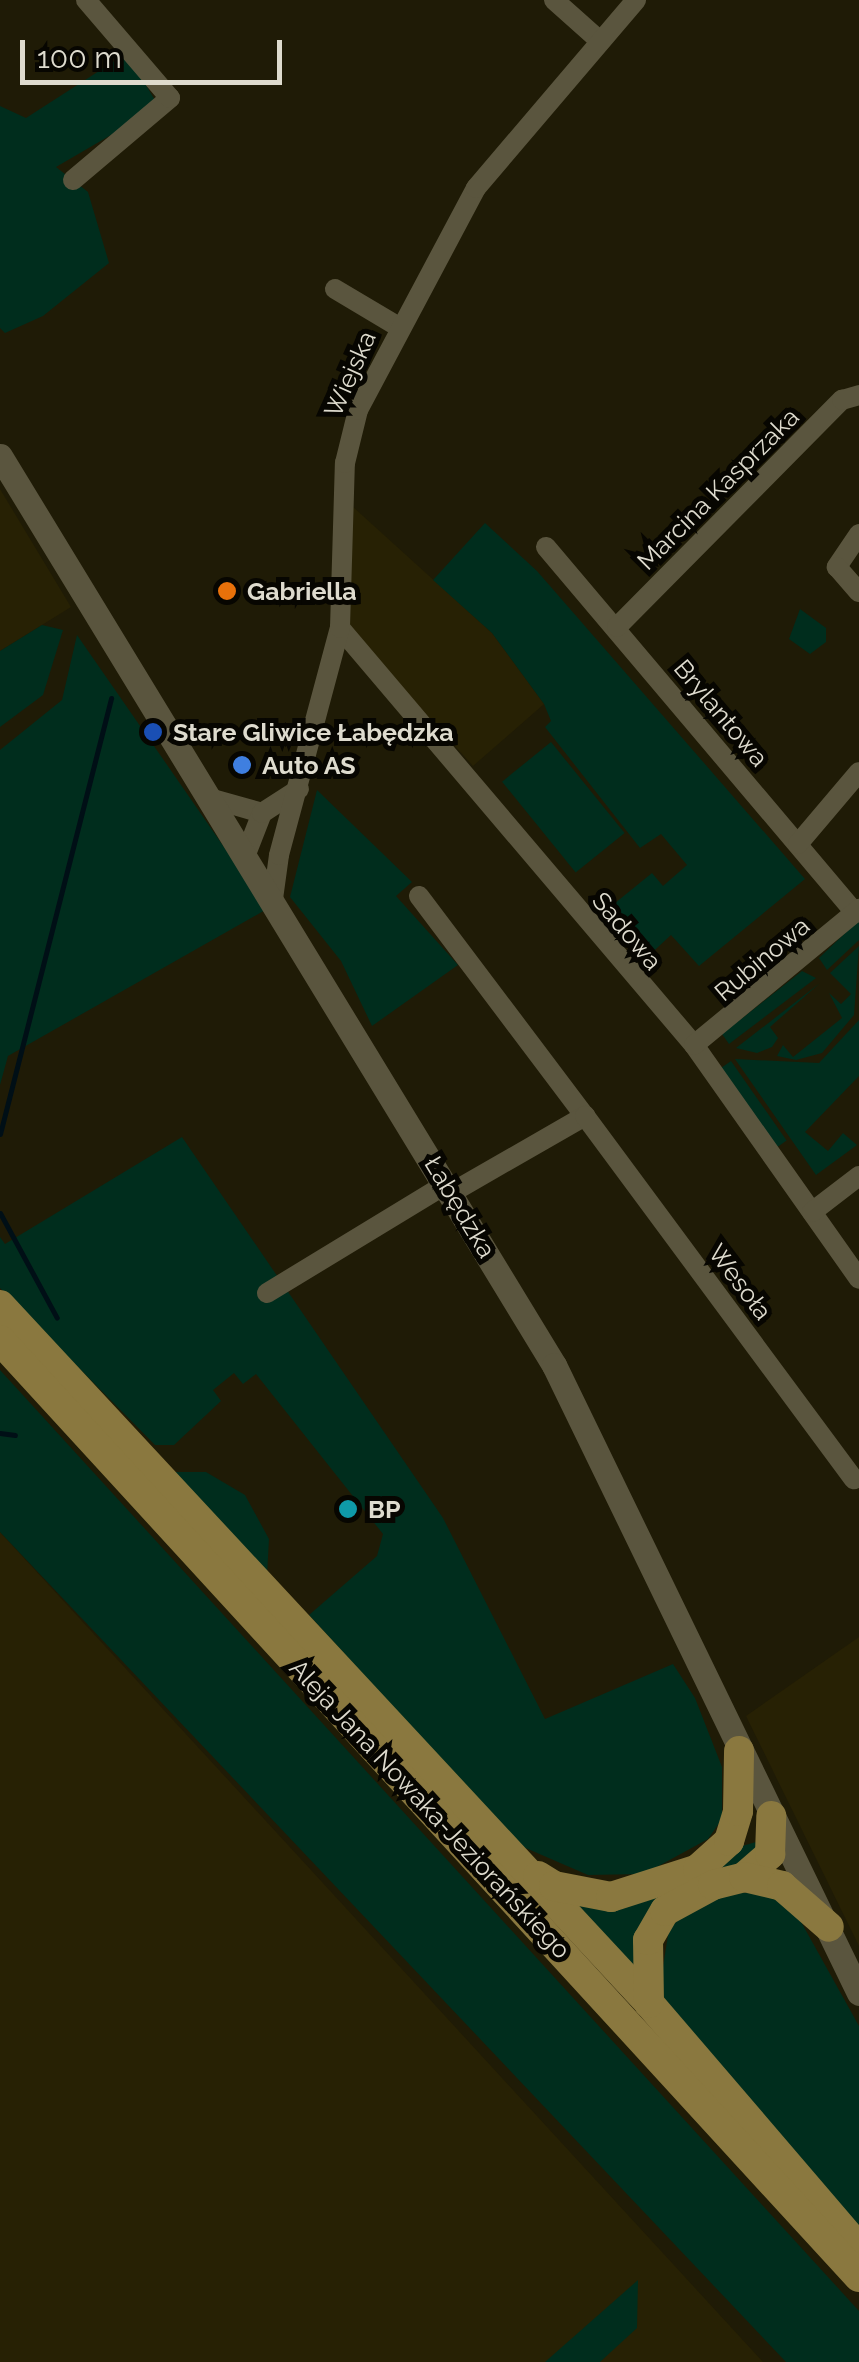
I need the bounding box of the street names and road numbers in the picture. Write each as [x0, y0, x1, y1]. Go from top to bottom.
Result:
street label: Wiejska [318, 326, 382, 422]
street label: Marcina Kasprzaka [631, 402, 805, 576]
street label: Brylantowa [668, 654, 774, 772]
street label: Sadowa [586, 886, 668, 976]
street label: Rubinowa [709, 911, 815, 1007]
street label: Łabędzka [418, 1151, 502, 1263]
street label: Wesoła [702, 1238, 778, 1326]
street label: Aleja Jana Nowaka-Jeziorańskiego [283, 1653, 577, 1965]

